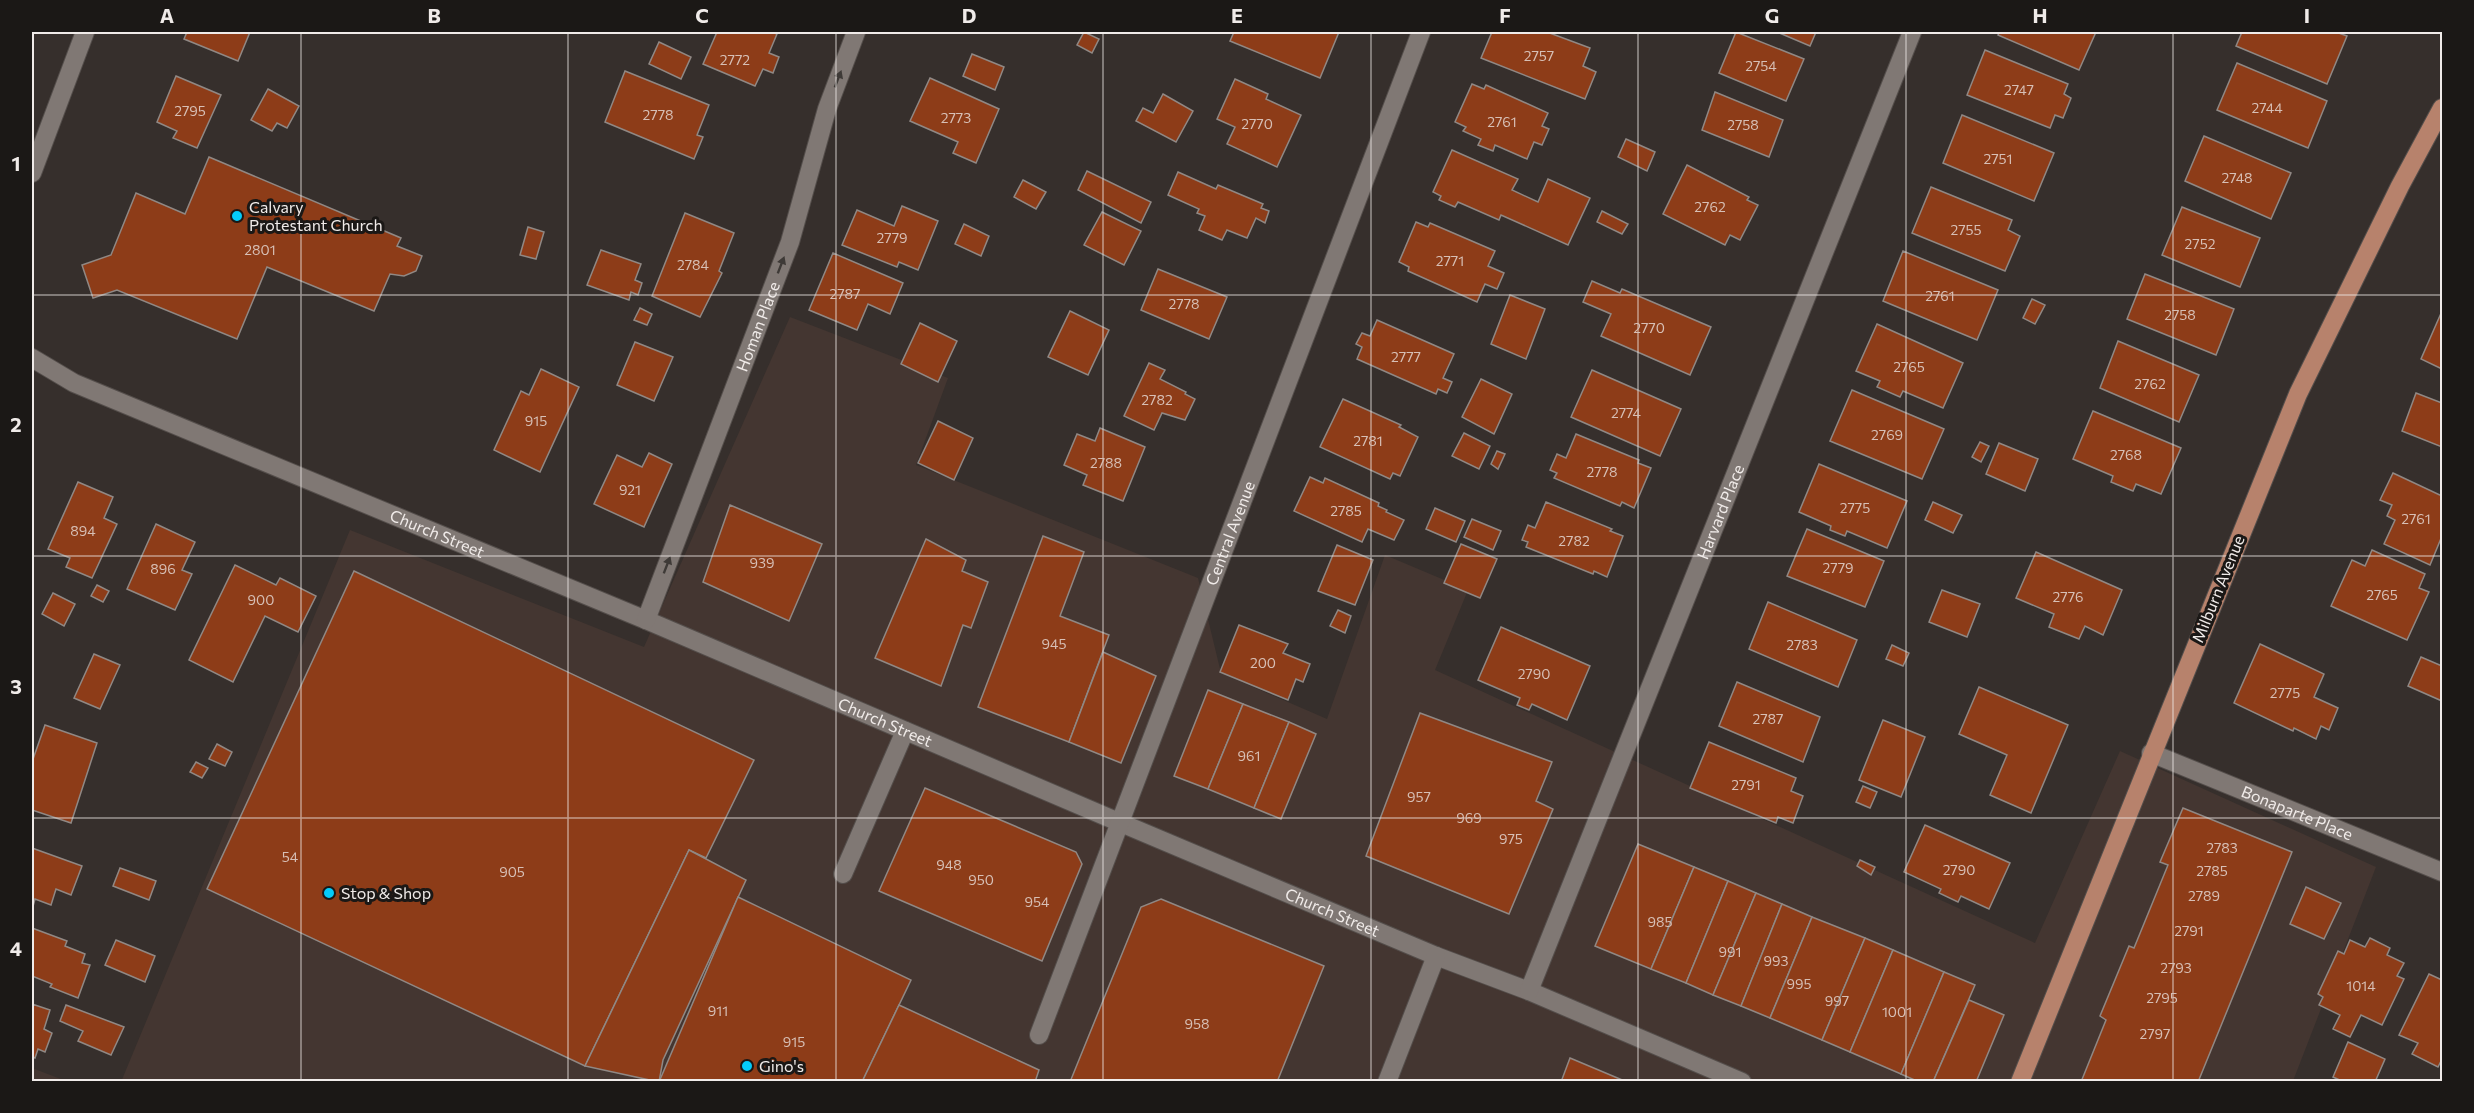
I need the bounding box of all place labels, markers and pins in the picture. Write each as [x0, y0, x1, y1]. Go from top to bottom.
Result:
place label: Calvary Protestant Church [249, 197, 383, 234]
marker: Calvary Protestant Church [230, 209, 244, 223]
place label: Stop & Shop [341, 883, 431, 902]
marker: Stop & Shop [322, 886, 336, 900]
place label: Gino's [759, 1056, 804, 1075]
marker: Gino's [740, 1059, 754, 1073]

